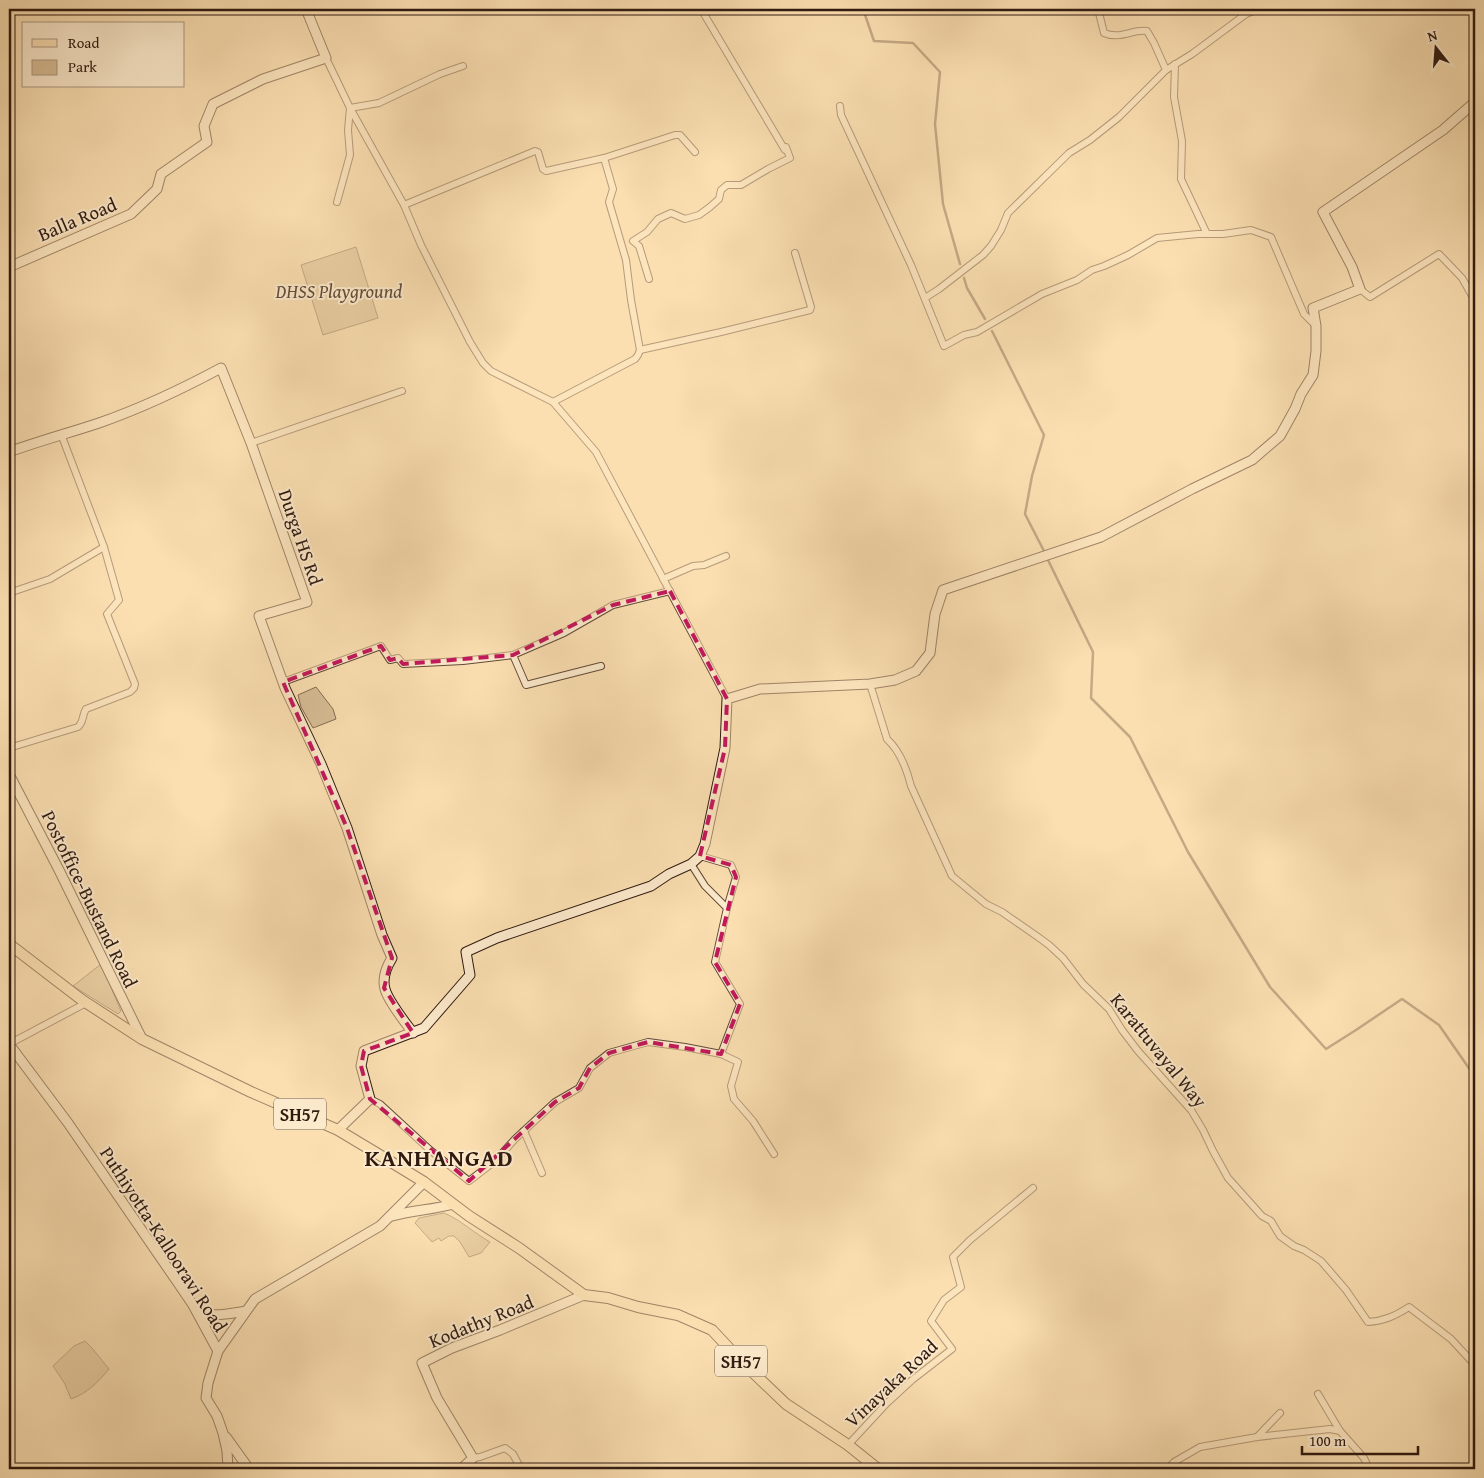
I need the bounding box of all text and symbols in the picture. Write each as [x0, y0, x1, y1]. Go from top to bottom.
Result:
legend [22, 22, 185, 88]
north arrow [1412, 22, 1462, 72]
text: N [1425, 24, 1440, 46]
text: Road [68, 32, 99, 53]
text: Park [68, 56, 97, 77]
street label: Balla Road [33, 189, 122, 248]
park label: DHSS Playground [275, 277, 402, 305]
street label: Durga HS Rd [272, 485, 331, 589]
street label: Postoffice-Bustand Road [35, 806, 146, 993]
street label: Karattuvayal Way [1104, 987, 1214, 1114]
road number: SH57 [274, 1098, 326, 1130]
district label: KANHANGAD [364, 1140, 514, 1175]
street label: Puthiyotta-Kallooravi Road [93, 1141, 235, 1338]
street label: Kodathy Road [424, 1287, 538, 1355]
street label: Vinayaka Road [838, 1332, 944, 1434]
road number: SH57 [715, 1345, 767, 1376]
scale bar [1302, 1423, 1418, 1455]
text: 100 m [1309, 1430, 1347, 1451]

